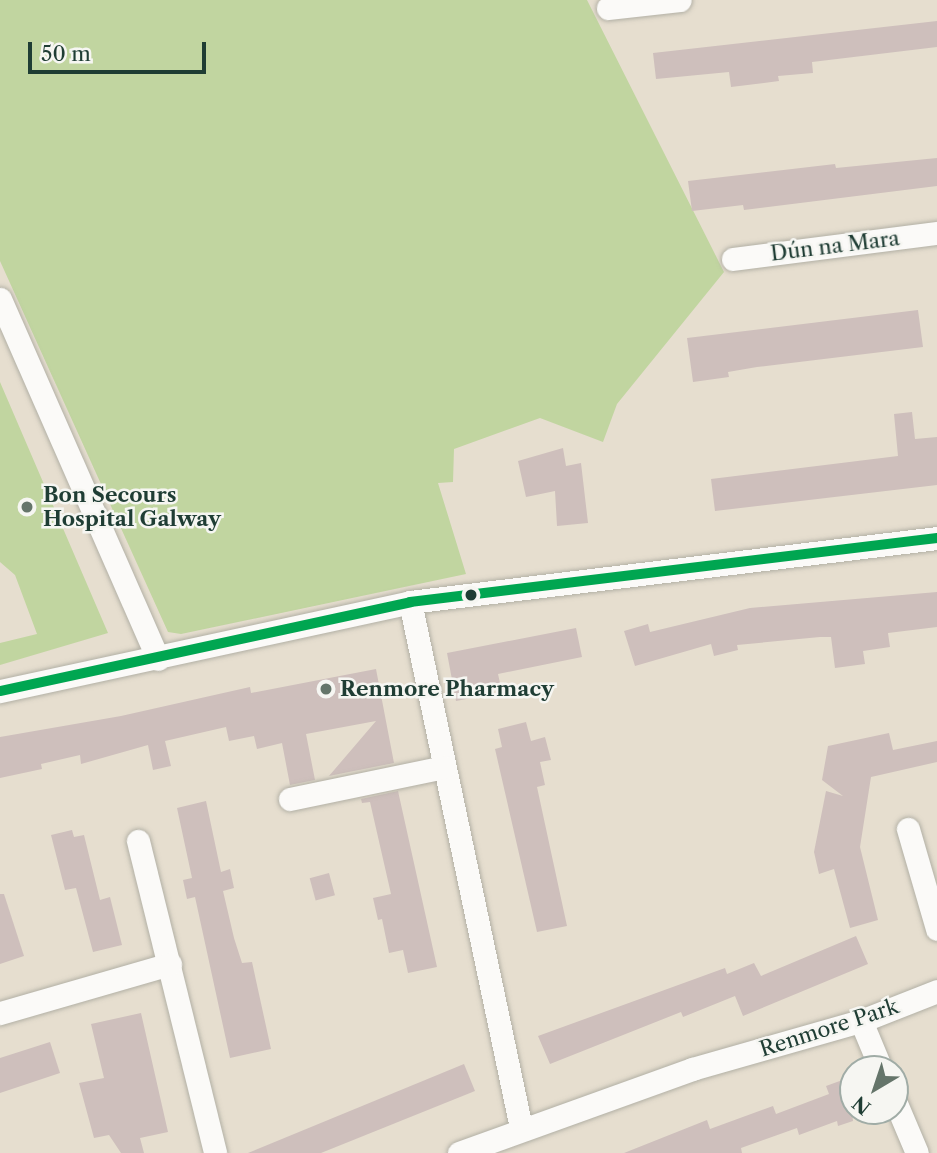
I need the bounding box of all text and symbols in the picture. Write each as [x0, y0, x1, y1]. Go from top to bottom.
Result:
scale bar [32, 28, 210, 72]
text: 50 m [41, 41, 91, 66]
street label: Dún na Mara [769, 226, 901, 266]
place label: Bon Secours Hospital Galway [43, 482, 221, 532]
marker: Bon Secours Hospital Galway [17, 497, 37, 517]
unlabelled marker [464, 588, 478, 602]
place label: Renmore Pharmacy [340, 676, 554, 702]
marker: Renmore Pharmacy [318, 681, 334, 697]
street label: Renmore Park [757, 994, 901, 1062]
north arrow [839, 1055, 909, 1125]
text: N [848, 1091, 875, 1119]

